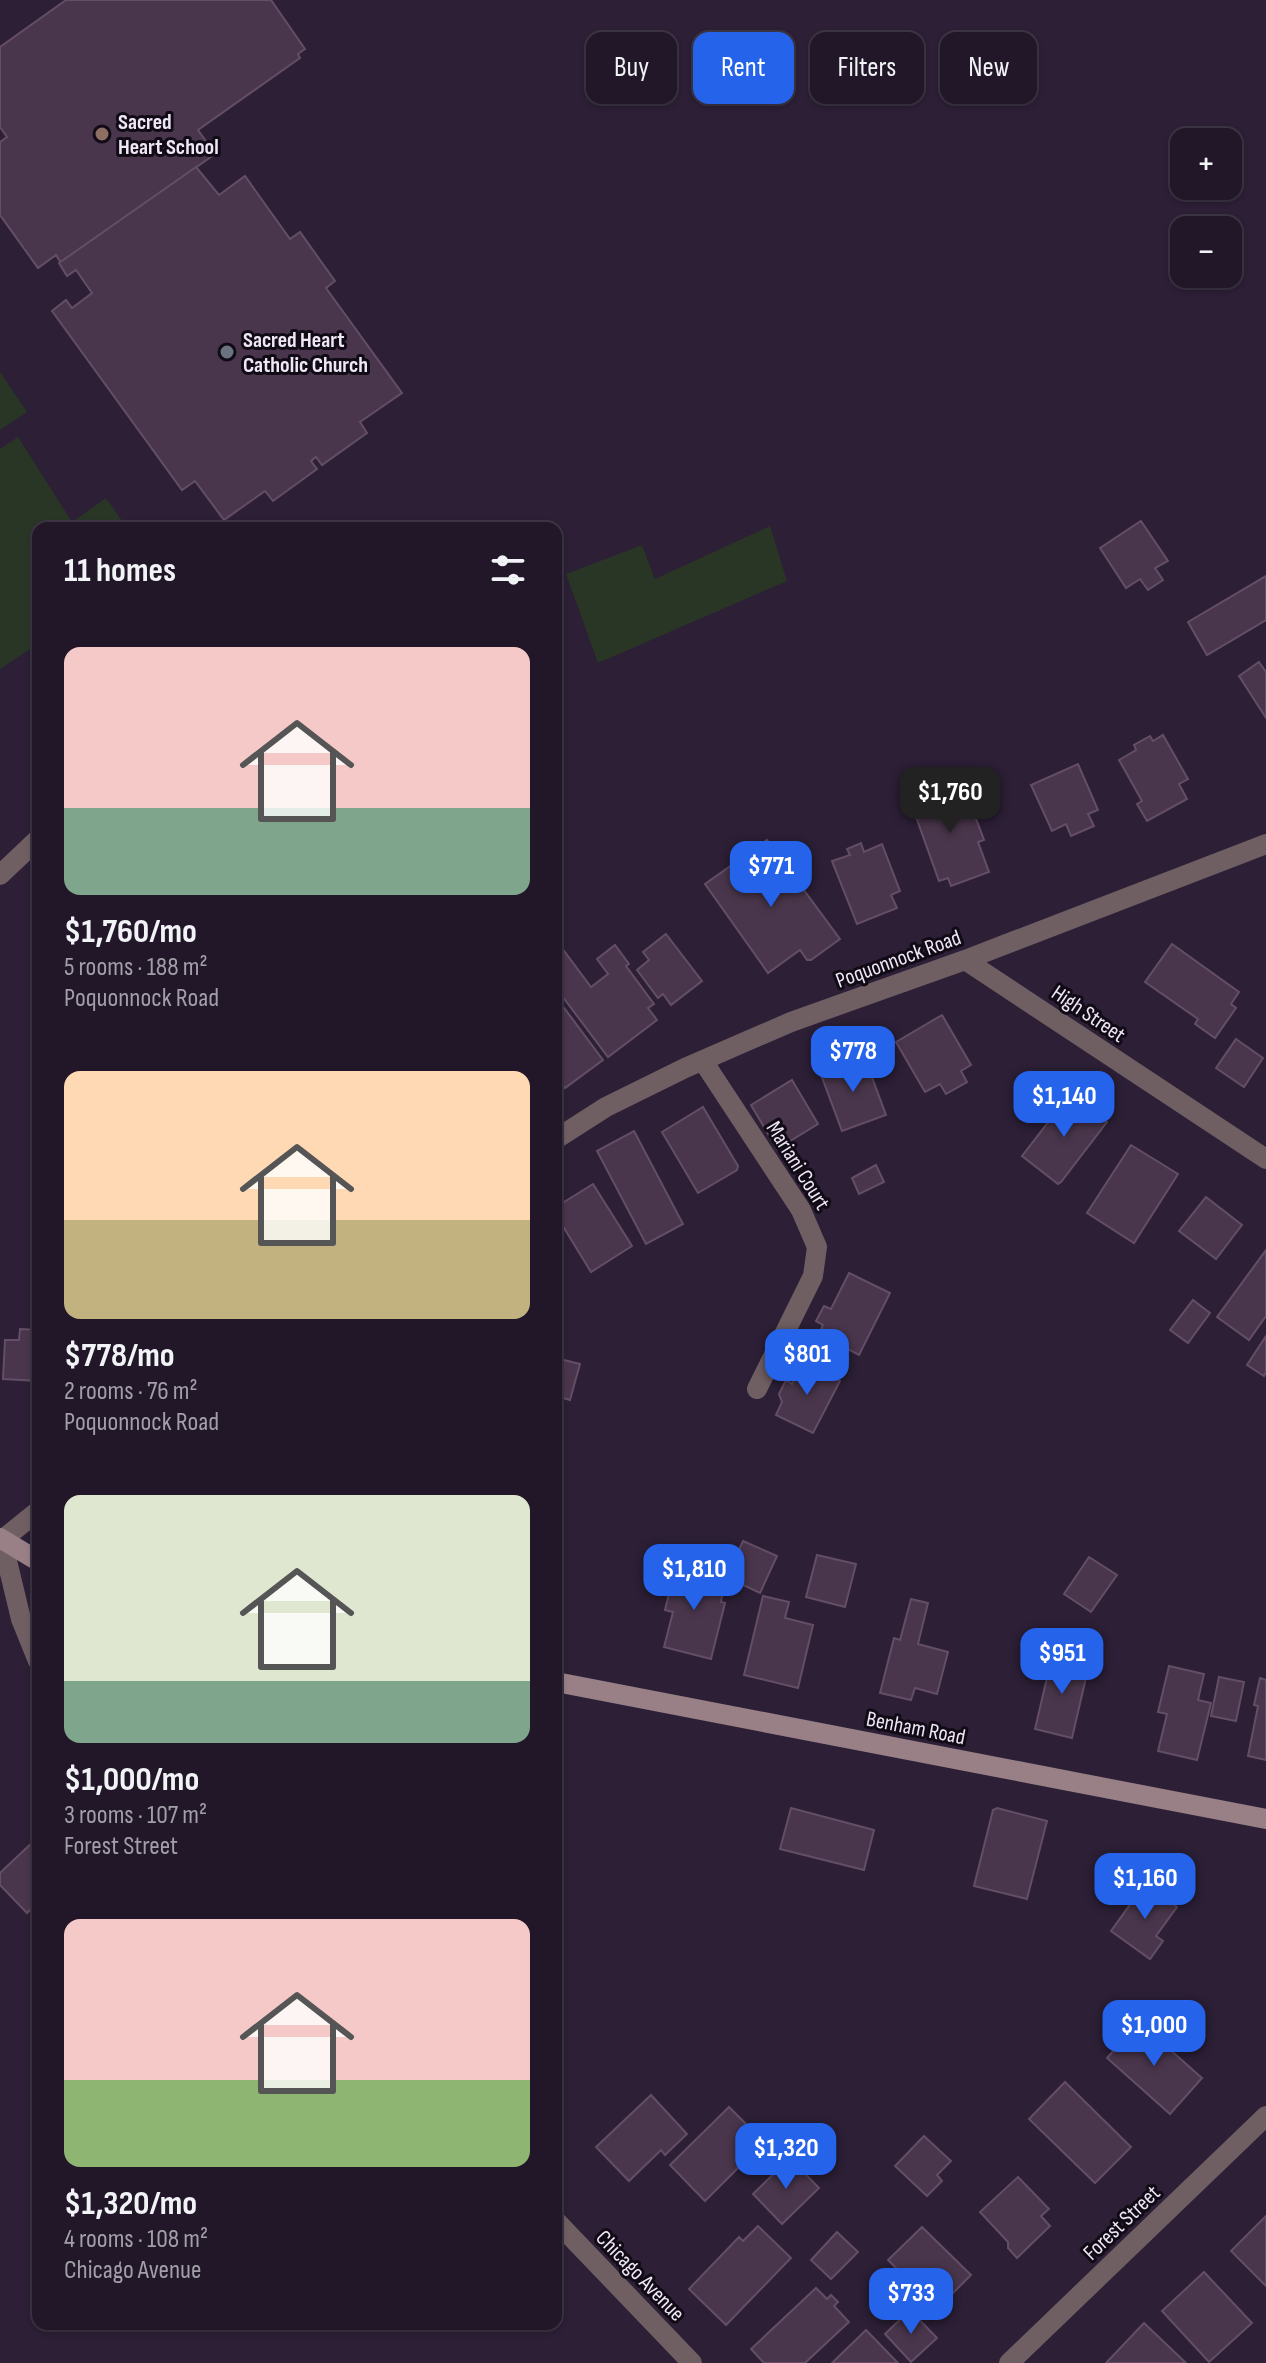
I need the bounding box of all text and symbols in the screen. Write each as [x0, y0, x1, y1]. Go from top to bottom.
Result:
chip: Buy [586, 32, 677, 104]
chip: Rent [693, 32, 794, 104]
chip: Filters [810, 32, 924, 104]
chip: New [940, 32, 1037, 104]
place label: Sacred Heart School [118, 109, 219, 161]
marker: Sacred Heart School [93, 125, 111, 143]
map controls [1170, 128, 1242, 288]
button: + [1170, 128, 1242, 200]
button: − [1170, 216, 1242, 288]
place label: Sacred Heart Catholic Church [243, 327, 368, 379]
marker: Sacred Heart Catholic Church [218, 343, 236, 361]
icon: filters [486, 548, 530, 592]
text: 11 homes [64, 550, 176, 591]
icon: home [225, 699, 369, 843]
pin: $1,760 [885, 767, 1015, 835]
text: $1,760 [917, 777, 983, 808]
pin: $771 [724, 841, 818, 909]
text: $771 [748, 851, 794, 882]
text: $1,760/mo [64, 911, 197, 952]
street label: Poquonnock Road [832, 924, 965, 995]
text: 5 rooms · 188 m² [64, 952, 207, 983]
street label: High Street [1046, 980, 1131, 1049]
text: Poquonnock Road [64, 983, 219, 1014]
pin: $778 [806, 1026, 900, 1094]
text: $778 [829, 1036, 877, 1067]
pin: $1,140 [999, 1071, 1129, 1139]
text: $1,140 [1031, 1081, 1097, 1112]
street label: Mariani Court [760, 1116, 836, 1215]
icon: home [225, 1123, 369, 1267]
pin: $801 [760, 1329, 854, 1397]
text: $778/mo [64, 1335, 175, 1376]
text: $801 [783, 1339, 831, 1370]
text: 2 rooms · 76 m² [64, 1376, 198, 1407]
text: Poquonnock Road [64, 1407, 219, 1438]
pin: $1,810 [629, 1544, 759, 1612]
icon: home [225, 1547, 369, 1691]
text: $1,810 [661, 1554, 727, 1585]
pin: $951 [1015, 1628, 1109, 1696]
text: $951 [1038, 1638, 1086, 1669]
street label: Benham Road [864, 1706, 967, 1751]
text: $1,000/mo [64, 1759, 199, 1800]
text: 3 rooms · 107 m² [64, 1800, 207, 1831]
text: Forest Street [64, 1831, 178, 1862]
pin: $1,160 [1080, 1853, 1210, 1921]
text: $1,160 [1112, 1863, 1178, 1894]
icon: home [225, 1971, 369, 2115]
pin: $1,000 [1089, 2000, 1219, 2068]
text: $1,000 [1120, 2010, 1188, 2041]
pin: $1,320 [721, 2123, 851, 2191]
text: $1,320 [753, 2133, 819, 2164]
street label: Forest Street [1078, 2180, 1166, 2266]
text: $1,320/mo [64, 2183, 197, 2224]
text: 4 rooms · 108 m² [64, 2224, 208, 2255]
street label: Chicago Avenue [590, 2225, 690, 2327]
text: Chicago Avenue [64, 2255, 201, 2286]
pin: $733 [864, 2268, 958, 2336]
text: $733 [887, 2278, 935, 2309]

